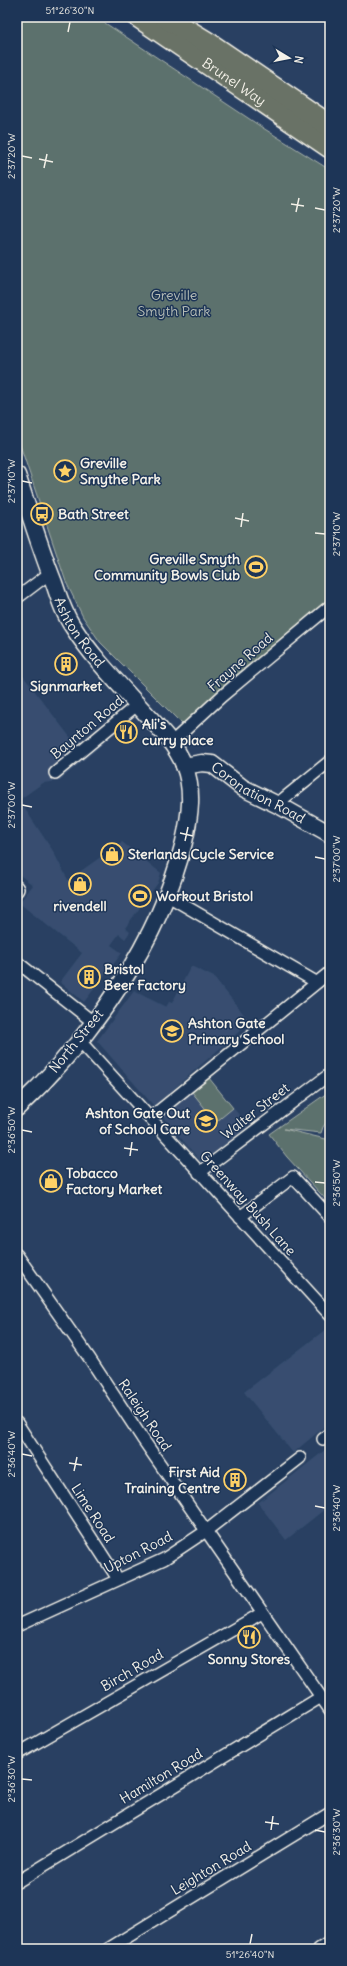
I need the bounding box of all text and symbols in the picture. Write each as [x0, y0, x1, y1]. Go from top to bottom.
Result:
text: 51°26'30"N [46, 4, 94, 17]
north arrow [269, 38, 309, 78]
street label: Brunel Way [199, 54, 269, 110]
text: N [291, 55, 306, 65]
text: 2°37'20"W [5, 133, 18, 179]
text: 2°37'20"W [330, 187, 343, 233]
park label: Greville Smyth Park [138, 286, 211, 320]
place label: Greville Smythe Park [80, 454, 161, 488]
place icon: Greville Smythe Park [52, 458, 78, 484]
text: 2°37'10"W [5, 459, 18, 503]
bus stop icon: Bath Street [29, 501, 55, 527]
place label: Bath Street [58, 505, 129, 523]
text: 2°37'10"W [330, 512, 343, 556]
place label: Greville Smyth Community Bowls Club [94, 550, 240, 584]
sports icon: Greville Smyth Community Bowls Club [243, 554, 269, 580]
street label: Ashton Road [51, 595, 109, 671]
street label: Frayne Road [204, 629, 276, 695]
building icon: Signmarket [53, 651, 79, 677]
place label: Signmarket [30, 677, 102, 695]
street label: Baynton Road [47, 691, 127, 763]
place label: Ali's curry place [142, 715, 214, 749]
restaurant icon: Ali's curry place [113, 719, 139, 745]
street label: Coronation Road [208, 758, 309, 827]
text: 2°37'00"W [5, 782, 18, 828]
text: 2°37'00"W [330, 836, 343, 882]
shop icon: Sterlands Cycle Service [99, 841, 125, 867]
place label: Sterlands Cycle Service [128, 845, 274, 863]
shop icon: rivendell [67, 871, 93, 897]
sports icon: Workout Bristol [127, 883, 153, 909]
place label: Workout Bristol [156, 887, 253, 905]
place label: rivendell [53, 897, 107, 915]
place label: Bristol Beer Factory [104, 960, 186, 994]
building icon: Bristol Beer Factory [76, 964, 102, 990]
street label: North Street [45, 1005, 107, 1076]
place label: Ashton Gate Primary School [188, 1014, 284, 1048]
school or university icon: Ashton Gate Primary School [159, 1018, 185, 1044]
street label: Walter Street [217, 1079, 293, 1143]
place label: Ashton Gate Out of School Care [85, 1104, 190, 1138]
text: 2°36'50"W [5, 1106, 18, 1154]
school or university icon: Ashton Gate Out of School Care [193, 1108, 219, 1134]
street label: Greenway Bush Lane [196, 1147, 300, 1259]
text: 2°36'50"W [330, 1159, 343, 1207]
place label: Tobacco Factory Market [66, 1164, 162, 1198]
shop icon: Tobacco Factory Market [38, 1168, 64, 1194]
street label: Raleigh Road [114, 1376, 176, 1454]
text: 2°36'40"W [5, 1431, 18, 1477]
place label: First Aid Training Centre [125, 1463, 221, 1497]
building icon: First Aid Training Centre [222, 1467, 248, 1493]
street label: Lime Road [67, 1480, 119, 1546]
text: 2°36'40"W [330, 1485, 343, 1531]
street label: Upton Road [101, 1527, 175, 1577]
restaurant icon: Sonny Stores [236, 1624, 262, 1650]
street label: Birch Road [98, 1645, 166, 1695]
place label: Sonny Stores [208, 1650, 291, 1668]
street label: Hamilton Road [116, 1744, 206, 1808]
text: 2°36'30"W [5, 1756, 18, 1802]
text: 2°36'30"W [330, 1809, 343, 1855]
street label: Leighton Road [168, 1837, 254, 1899]
text: 51°26'40"N [226, 1948, 274, 1961]

